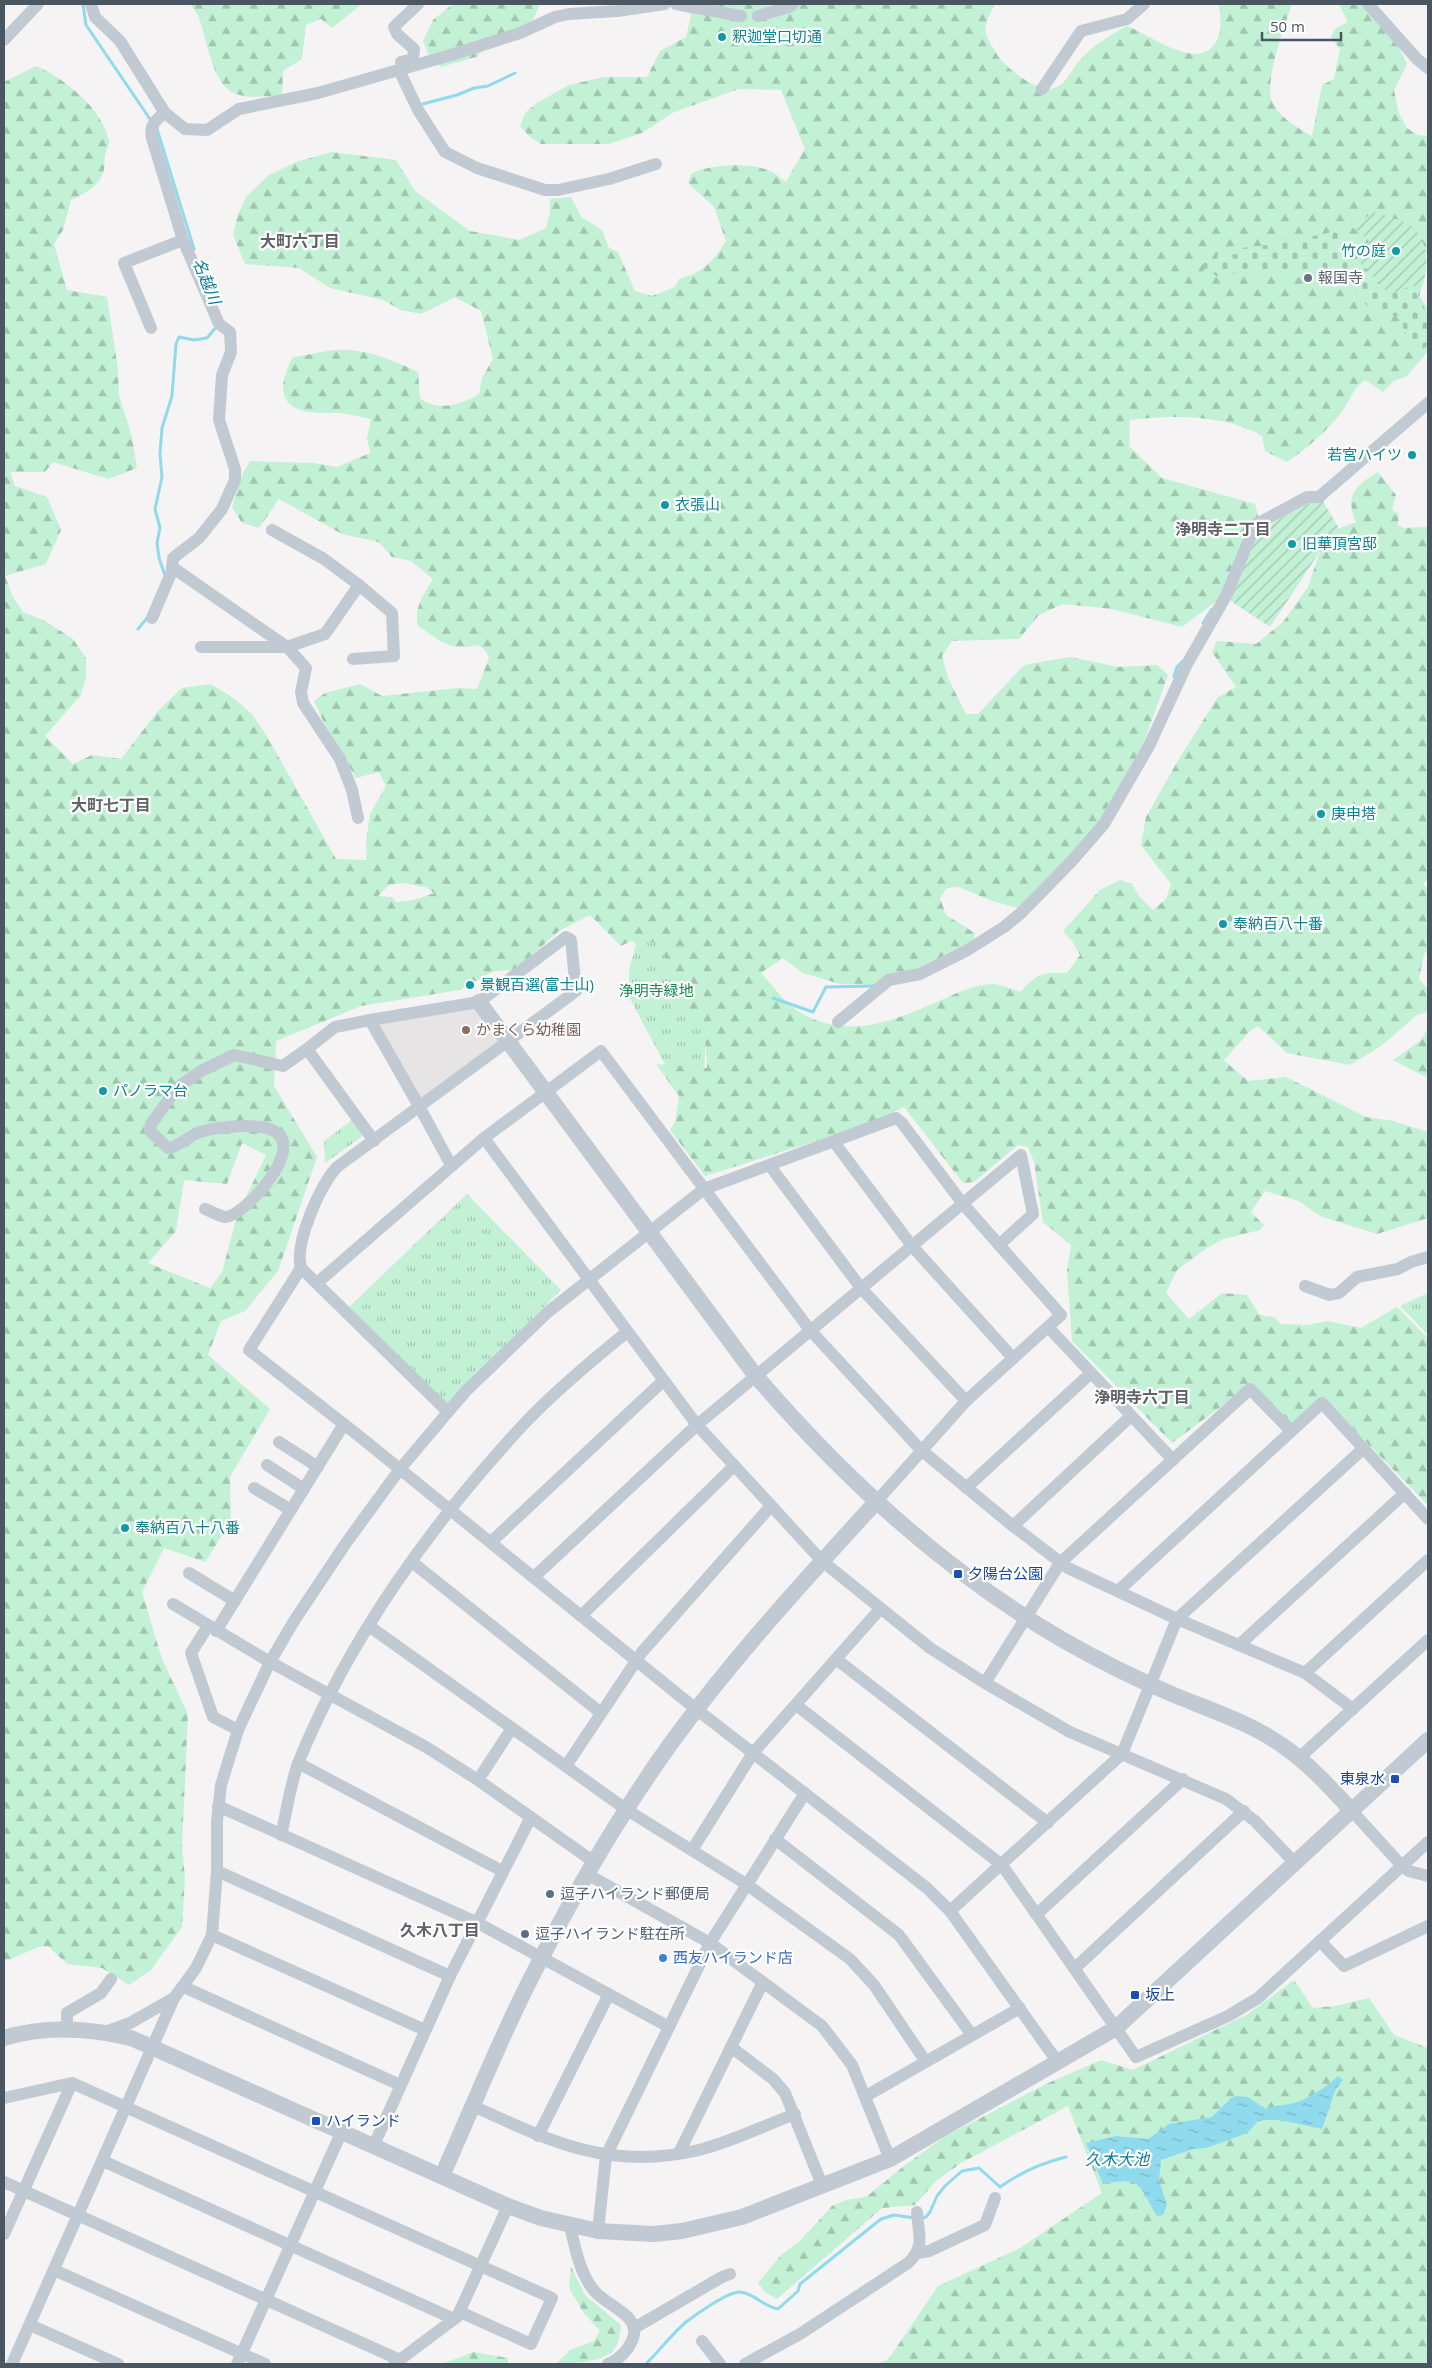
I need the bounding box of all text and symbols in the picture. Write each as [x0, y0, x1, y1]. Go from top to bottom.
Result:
scale bar [1262, 10, 1341, 42]
text: 50 m [1270, 16, 1305, 36]
place label: 釈迦堂口切通 [732, 26, 822, 46]
marker: 釈迦堂口切通 [716, 31, 728, 43]
district label: 大町六丁目 [260, 230, 340, 252]
place label: 竹の庭 [1341, 240, 1386, 260]
marker: 竹の庭 [1390, 245, 1402, 257]
water label: 名越川 [188, 255, 227, 309]
place label: 報国寺 [1318, 267, 1363, 287]
marker: 報国寺 [1302, 272, 1314, 284]
place label: 若宮ハイツ [1327, 444, 1402, 464]
marker: 若宮ハイツ [1406, 449, 1418, 461]
place label: 衣張山 [675, 494, 720, 514]
marker: 衣張山 [659, 499, 671, 511]
district label: 浄明寺二丁目 [1175, 518, 1271, 540]
place label: 旧華頂宮邸 [1302, 533, 1377, 553]
marker: 旧華頂宮邸 [1286, 538, 1298, 550]
district label: 大町七丁目 [71, 794, 151, 816]
place label: 庚申塔 [1331, 803, 1376, 823]
marker: 庚申塔 [1315, 808, 1327, 820]
place label: 奉納百八十番 [1233, 913, 1323, 933]
marker: 奉納百八十番 [1217, 918, 1229, 930]
place label: 景観百選(富士山) [480, 974, 594, 994]
marker: 景観百選(富士山) [464, 979, 476, 991]
park label: 浄明寺緑地 [618, 980, 694, 1000]
place label: かまくら幼稚園 [476, 1019, 581, 1039]
marker: かまくら幼稚園 [460, 1024, 472, 1036]
place label: パノラマ台 [113, 1080, 188, 1100]
marker: パノラマ台 [97, 1085, 109, 1097]
district label: 浄明寺六丁目 [1094, 1386, 1190, 1408]
place label: 奉納百八十八番 [135, 1517, 240, 1537]
marker: 奉納百八十八番 [119, 1522, 131, 1534]
place label: 夕陽台公園 [968, 1563, 1043, 1583]
marker: 夕陽台公園 [952, 1568, 964, 1580]
place label: 東泉水 [1340, 1768, 1385, 1788]
marker: 東泉水 [1389, 1773, 1401, 1785]
place label: 逗子ハイランド郵便局 [560, 1883, 710, 1903]
marker: 逗子ハイランド郵便局 [544, 1888, 556, 1900]
district label: 久木八丁目 [400, 1919, 480, 1941]
place label: 逗子ハイランド駐在所 [535, 1923, 685, 1943]
marker: 逗子ハイランド駐在所 [519, 1928, 531, 1940]
place label: 西友ハイランド店 [673, 1947, 793, 1967]
marker: 西友ハイランド店 [657, 1952, 669, 1964]
place label: 坂上 [1145, 1984, 1175, 2004]
marker: 坂上 [1129, 1989, 1141, 2001]
place label: ハイランド [326, 2110, 401, 2130]
marker: ハイランド [310, 2115, 322, 2127]
water label: 久木大池 [1085, 2148, 1151, 2170]

